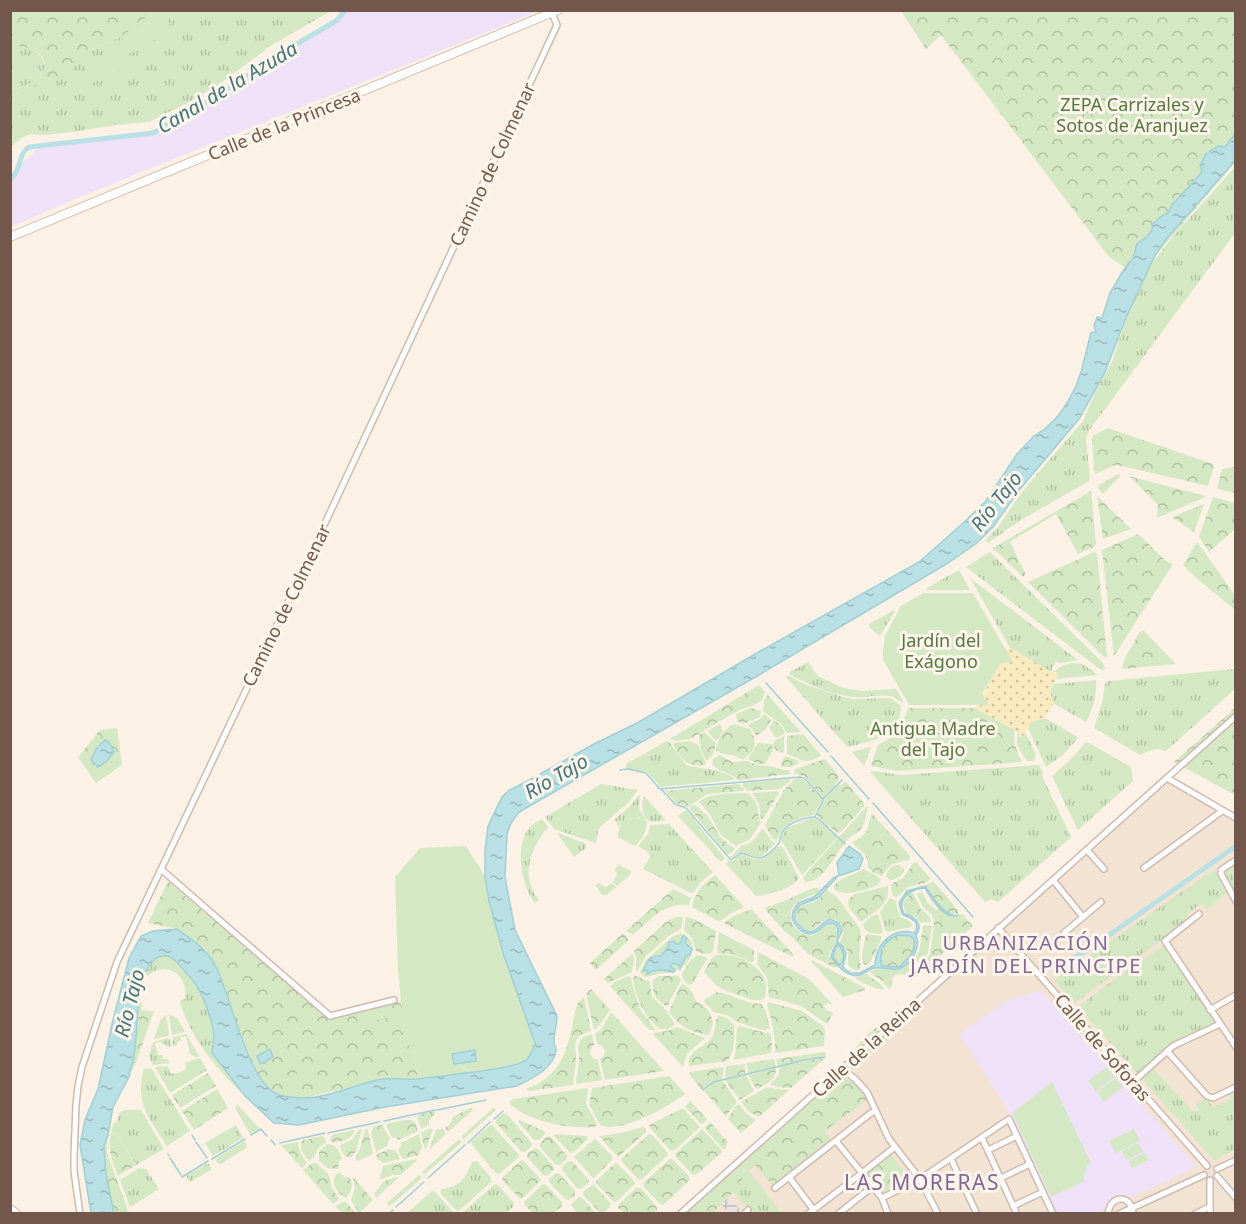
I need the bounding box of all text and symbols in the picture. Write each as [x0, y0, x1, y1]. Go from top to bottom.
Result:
water label: Canal de la Azuda [152, 34, 302, 140]
street label: Camino de Colmenar [443, 78, 541, 250]
street label: Calle de la Princesa [204, 82, 364, 166]
park label: ZEPA Carrizales y Sotos de Aranjuez [1056, 92, 1208, 137]
water label: Río Tajo [964, 465, 1028, 537]
street label: Camino de Colmenar [236, 519, 336, 690]
park label: Jardín del Exágono [899, 628, 981, 673]
park label: Antigua Madre del Tajo [870, 716, 996, 761]
water label: Río Tajo [519, 747, 593, 805]
district label: URBANIZACIÓN JARDÍN DEL PRINCIPE [908, 929, 1142, 979]
water label: Río Tajo [108, 966, 150, 1040]
street label: Calle de Soforas [1050, 988, 1156, 1106]
street label: Calle de la Reina [807, 992, 925, 1102]
district label: LAS MORERAS [844, 1168, 1000, 1196]

